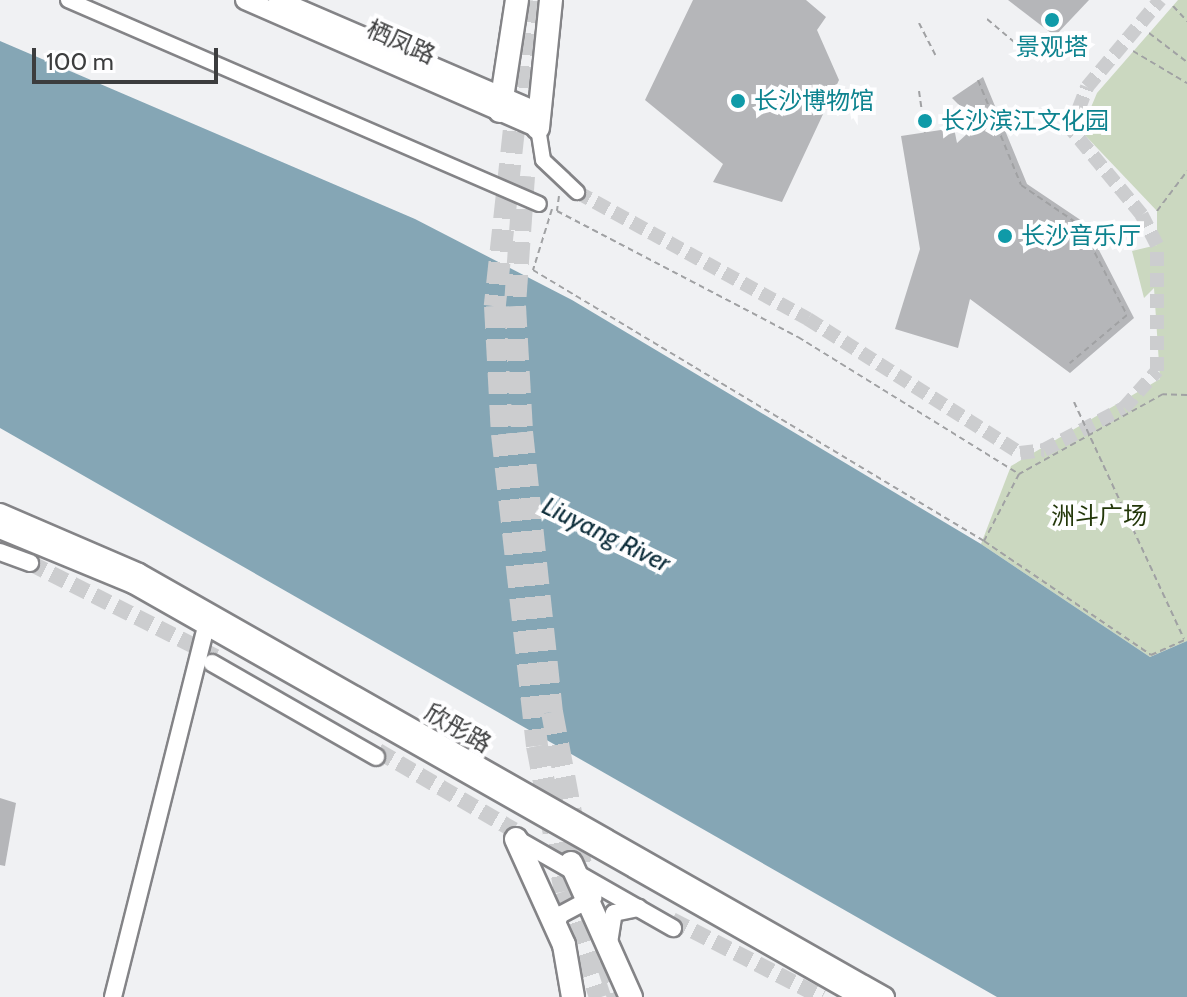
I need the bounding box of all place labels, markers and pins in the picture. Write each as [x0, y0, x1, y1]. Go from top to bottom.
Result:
marker: 景观塔 [1043, 11, 1061, 29]
place label: 景观塔 [1016, 33, 1088, 61]
place label: 长沙博物馆 [754, 87, 874, 115]
marker: 长沙博物馆 [729, 92, 747, 110]
place label: 长沙滨江文化园 [941, 107, 1109, 135]
marker: 长沙滨江文化园 [916, 112, 934, 130]
place label: 长沙音乐厅 [1021, 222, 1141, 250]
marker: 长沙音乐厅 [996, 227, 1014, 245]

